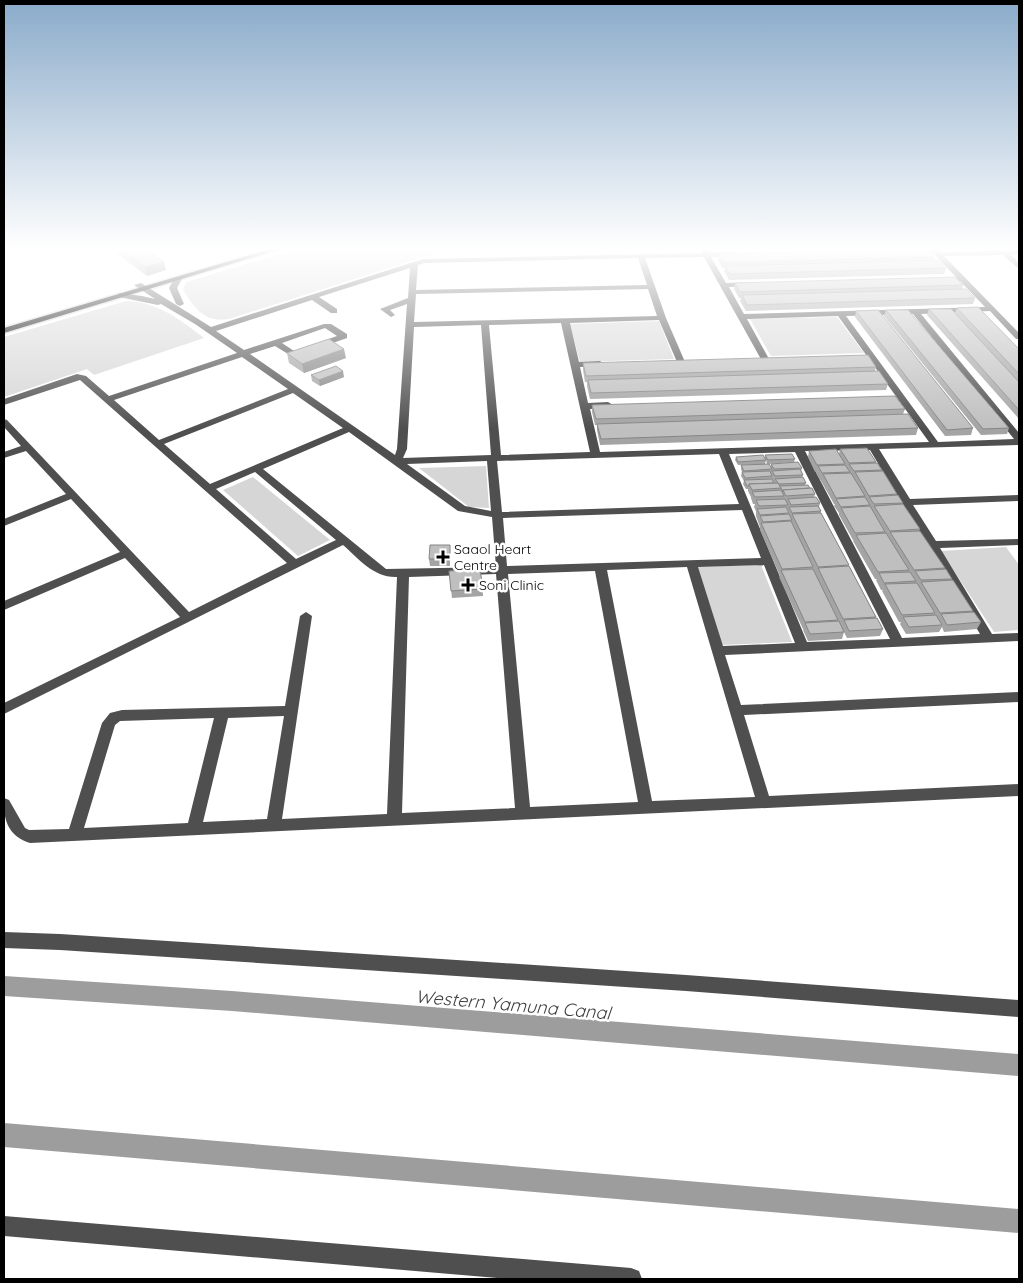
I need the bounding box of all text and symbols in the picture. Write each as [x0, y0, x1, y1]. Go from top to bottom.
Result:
place label: Saaol Heart Centre [454, 540, 531, 574]
marker: Saaol Heart Centre [436, 550, 450, 564]
place label: Soni Clinic [479, 576, 544, 594]
marker: Soni Clinic [461, 578, 475, 592]
water label: Western Yamuna Canal [415, 985, 613, 1025]

